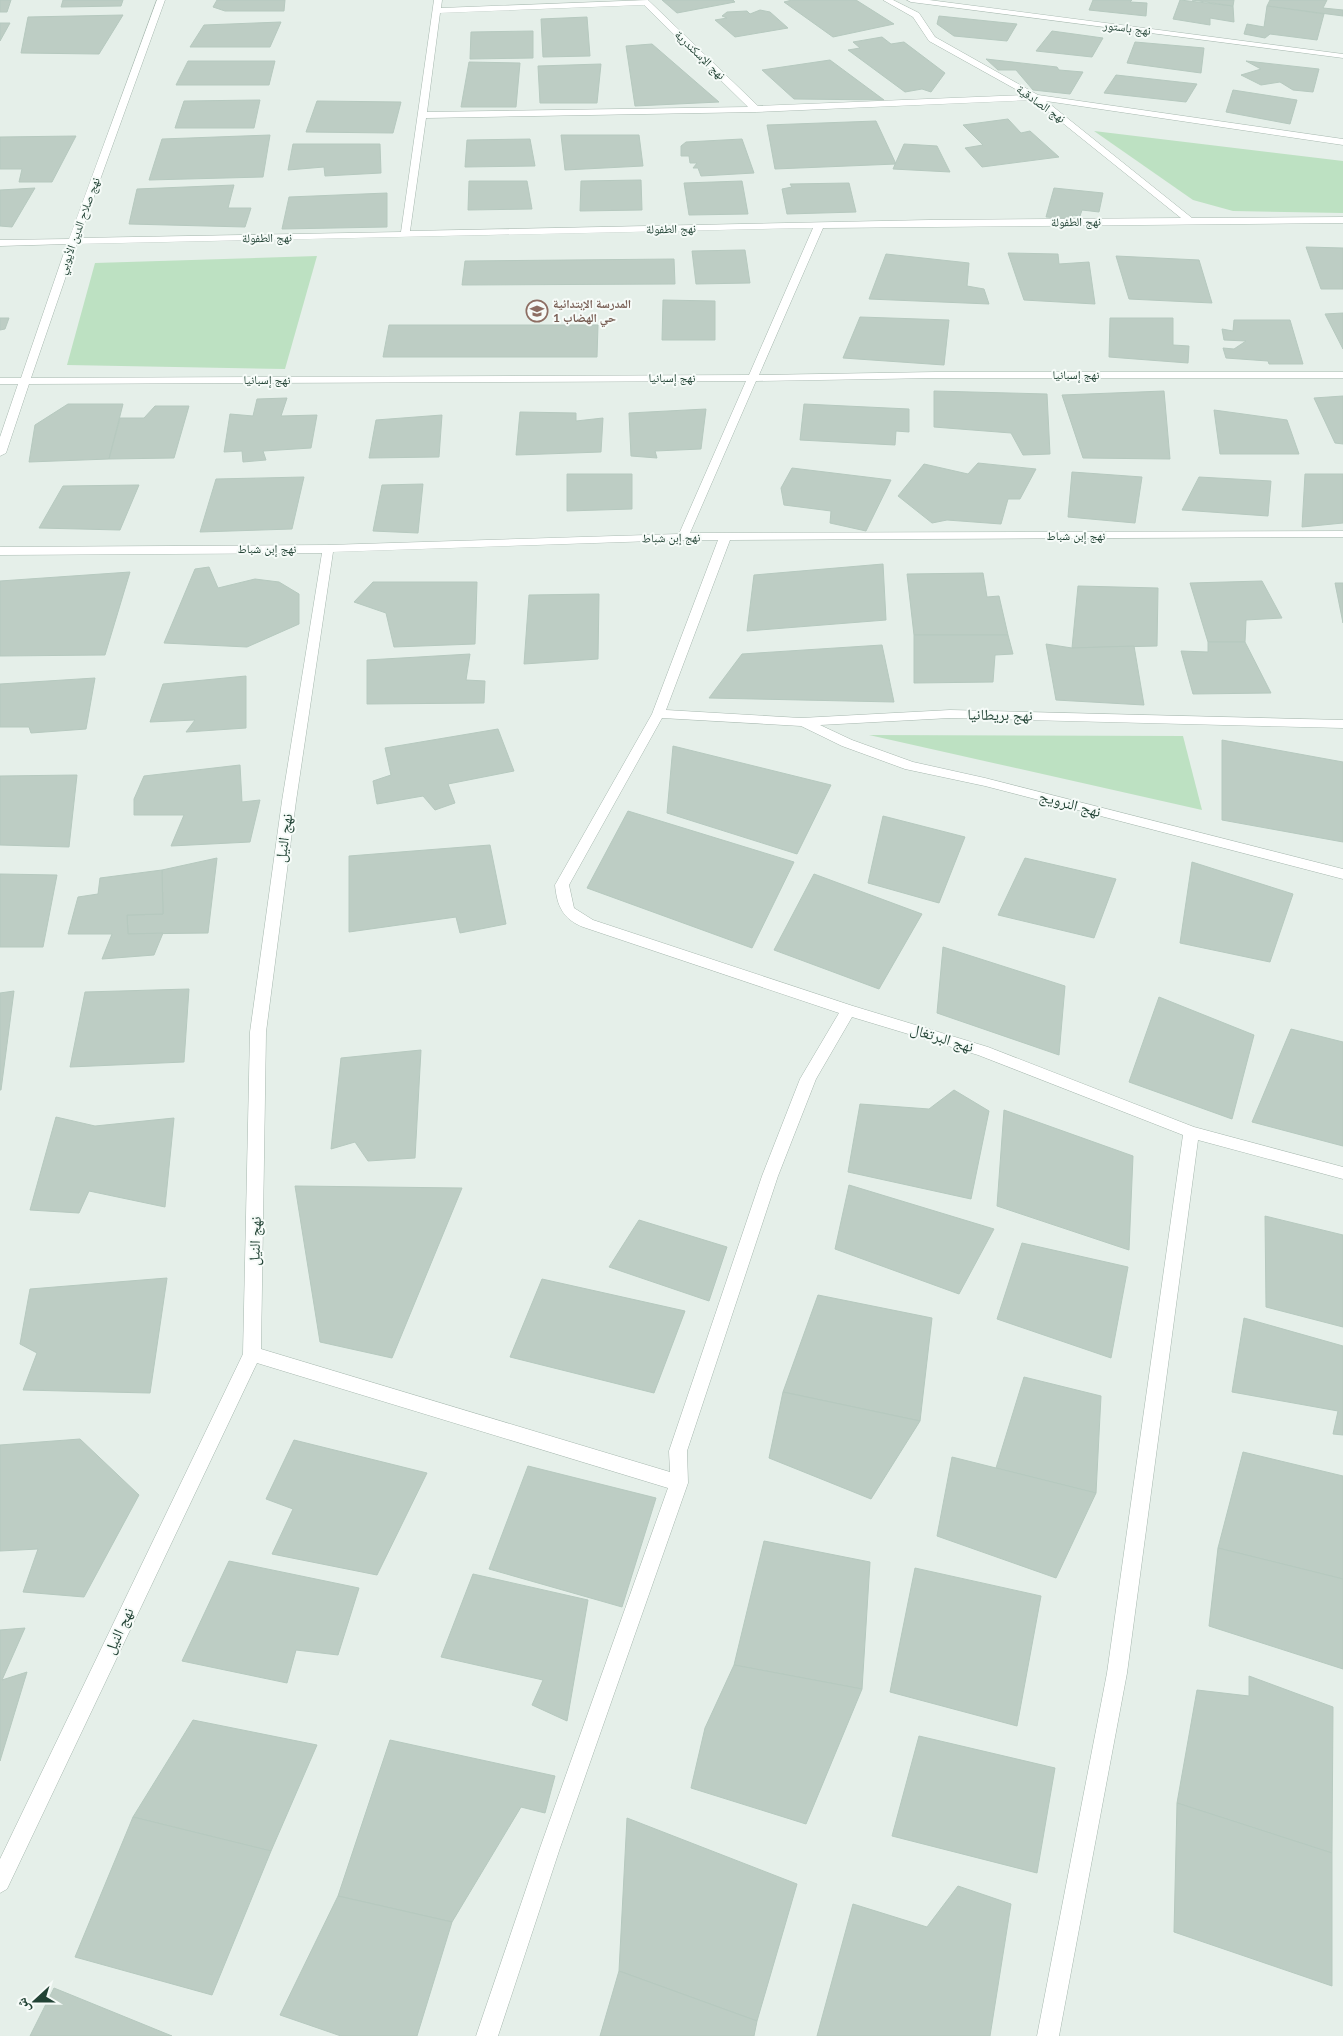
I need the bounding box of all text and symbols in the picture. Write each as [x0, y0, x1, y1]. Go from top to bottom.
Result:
street label: نهج باستور [1101, 17, 1152, 38]
street label: نهج الإسكندرية [672, 27, 729, 83]
street label: نهج الصادقية [1014, 81, 1069, 126]
street label: نهج صلاح الدين الأيوبي [54, 175, 106, 277]
street label: نهج الطفولة [1051, 214, 1101, 229]
street label: نهج الطفولة [646, 221, 696, 236]
street label: نهج الطفولة [242, 230, 292, 245]
place label: المدرسة الإبتدائية حي الهضاب 1 [553, 296, 631, 328]
school or university icon: المدرسة الإبتدائية حي الهضاب 1 [525, 299, 549, 323]
street label: نهج إسبانيا [1053, 367, 1099, 383]
street label: نهج إسبانيا [649, 370, 695, 386]
street label: نهج إسبانيا [244, 372, 290, 388]
street label: نهج إبن شباط [1047, 528, 1105, 544]
street label: نهج إبن شباط [641, 529, 701, 546]
street label: نهج إبن شباط [238, 541, 296, 557]
street label: نهج بريطانيا [967, 704, 1033, 726]
street label: نهج النرويج [1037, 786, 1103, 822]
street label: نهج النيل [271, 812, 297, 864]
street label: نهج البرتغال [908, 1019, 976, 1057]
street label: نهج النيل [244, 1216, 266, 1266]
street label: نهج النيل [100, 1605, 138, 1657]
north arrow [10, 1976, 60, 2026]
text: ش [12, 1995, 34, 2016]

